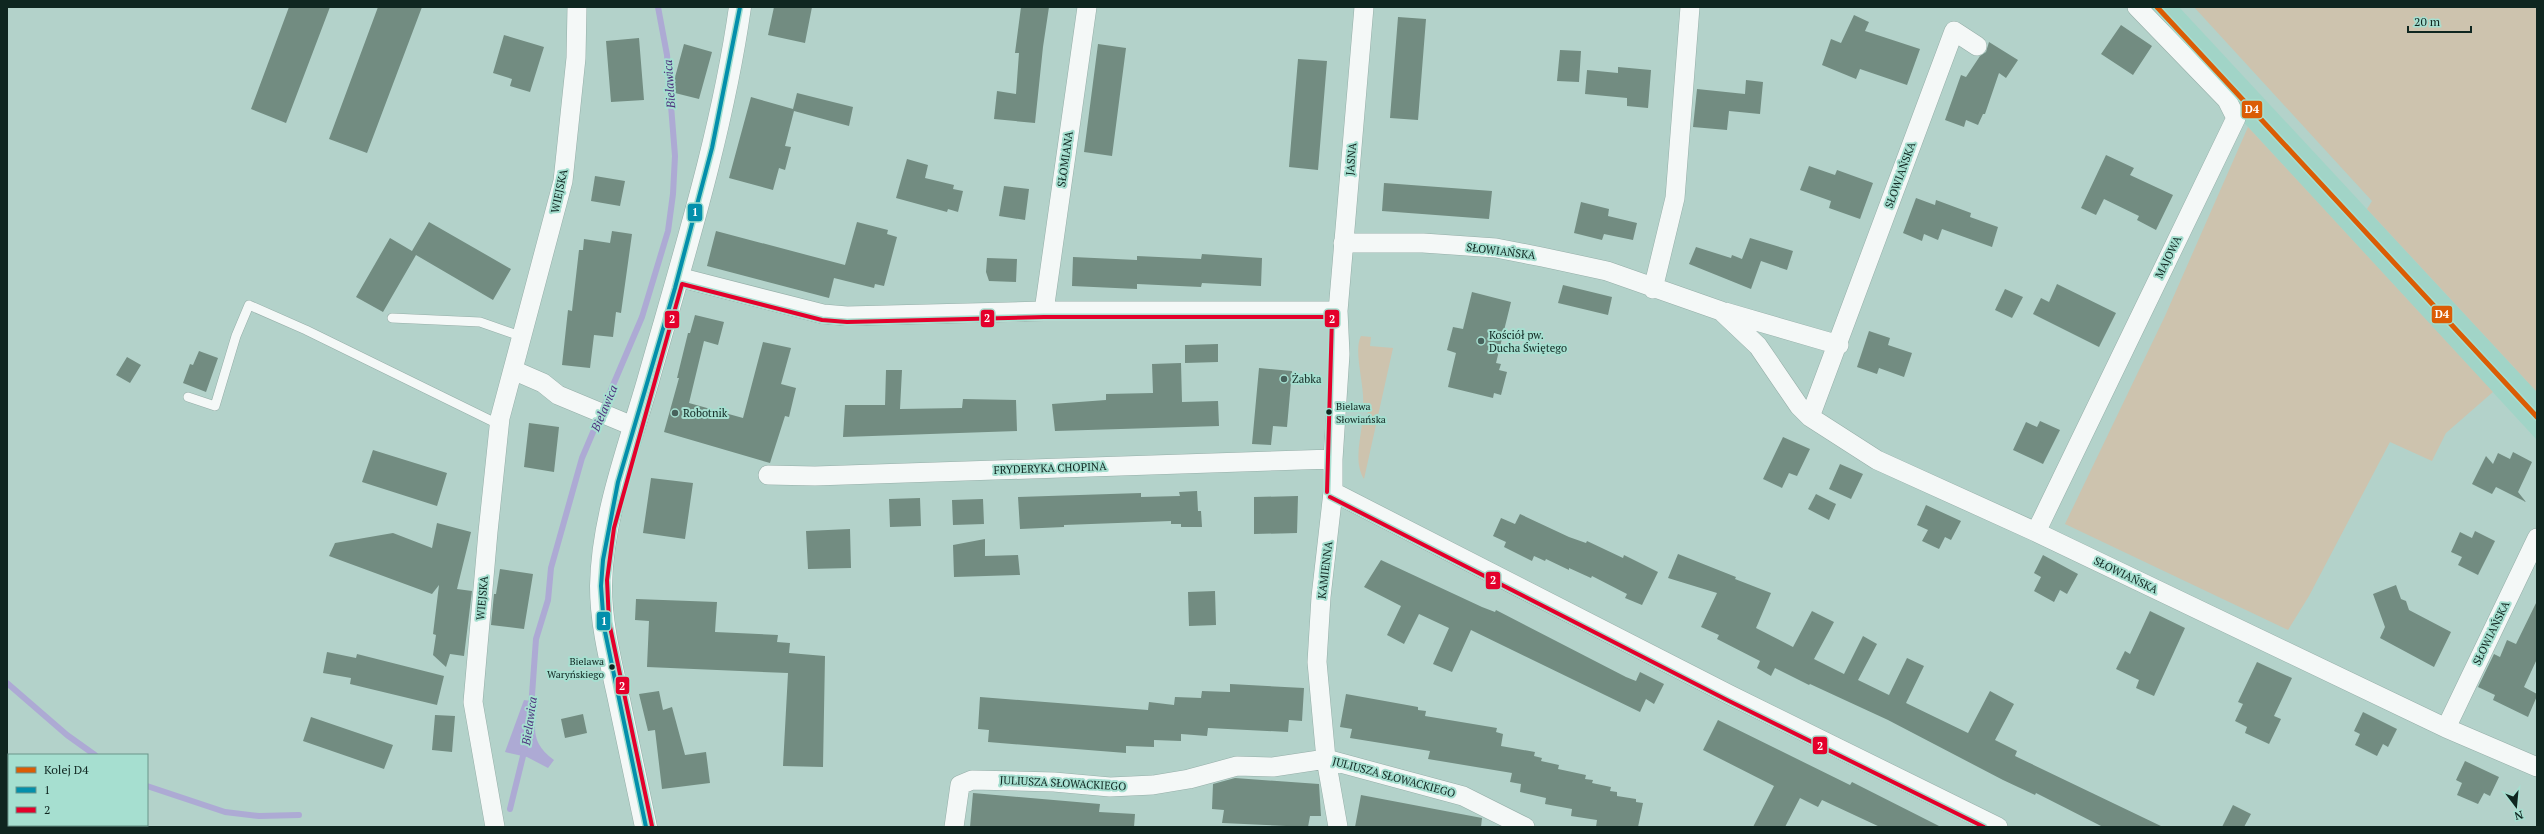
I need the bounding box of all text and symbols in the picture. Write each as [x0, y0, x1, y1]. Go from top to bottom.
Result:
scale bar [2408, 8, 2471, 34]
text: 20 m [2414, 14, 2441, 29]
water label: Bielawica [660, 59, 678, 110]
line badge: D4 [2241, 100, 2263, 119]
text: D4 [2245, 102, 2260, 116]
street label: SŁOMIANA [1054, 130, 1076, 188]
street label: SŁOWIAŃSKA [1882, 140, 1919, 210]
street label: JASNA [1343, 142, 1359, 176]
street label: WIEJSKA [548, 167, 571, 214]
line badge: 1 [687, 203, 703, 222]
text: 1 [692, 205, 698, 219]
street label: MAJOWA [2152, 233, 2184, 280]
street label: SŁOWIAŃSKA [1466, 240, 1537, 262]
line badge: D4 [2431, 305, 2453, 324]
text: D4 [2435, 307, 2450, 321]
line badge: 2 [980, 309, 995, 328]
line badge: 2 [1324, 309, 1340, 328]
line badge: 2 [664, 310, 680, 329]
text: 2 [984, 311, 990, 325]
text: 2 [669, 312, 675, 326]
text: 2 [1329, 312, 1335, 326]
place label: Kościół pw. Ducha Świętego [1489, 328, 1567, 355]
marker: Kościół pw. Ducha Świętego [1476, 336, 1486, 346]
place label: Żabka [1292, 372, 1322, 386]
marker: Żabka [1279, 374, 1289, 384]
water label: Bielawica [587, 383, 620, 434]
place label: Bielawa Słowiańska [1336, 400, 1386, 426]
place label: Robotnik [683, 406, 728, 420]
marker: Bielawa Słowiańska [1324, 407, 1334, 417]
marker: Robotnik [670, 408, 680, 418]
street label: FRYDERYKA CHOPINA [993, 459, 1107, 477]
street label: KAMIENNA [1315, 540, 1336, 600]
street label: SŁOWIAŃSKA [2092, 553, 2161, 597]
line badge: 2 [1485, 571, 1501, 590]
text: 2 [1490, 573, 1496, 587]
street label: WIEJSKA [473, 575, 491, 621]
street label: SŁOWIAŃSKA [2469, 598, 2513, 667]
line badge: 1 [596, 611, 611, 631]
text: 1 [601, 614, 607, 628]
place label: Bielawa Waryńskiego [547, 655, 604, 681]
marker: Bielawa Waryńskiego [607, 662, 617, 672]
line badge: 2 [615, 676, 630, 695]
text: 2 [619, 679, 625, 693]
water label: Bielawica [518, 696, 540, 747]
line badge: 2 [1812, 736, 1828, 755]
text: 2 [1817, 739, 1823, 753]
legend [8, 754, 148, 826]
street label: JULIUSZA SŁOWACKIEGO [1331, 754, 1457, 800]
text: Kolej D4 [44, 762, 89, 777]
street label: JULIUSZA SŁOWACKIEGO [999, 773, 1127, 793]
text: 1 [44, 782, 50, 797]
north arrow [2496, 786, 2536, 826]
text: 2 [44, 802, 50, 817]
text: N [2512, 808, 2525, 824]

